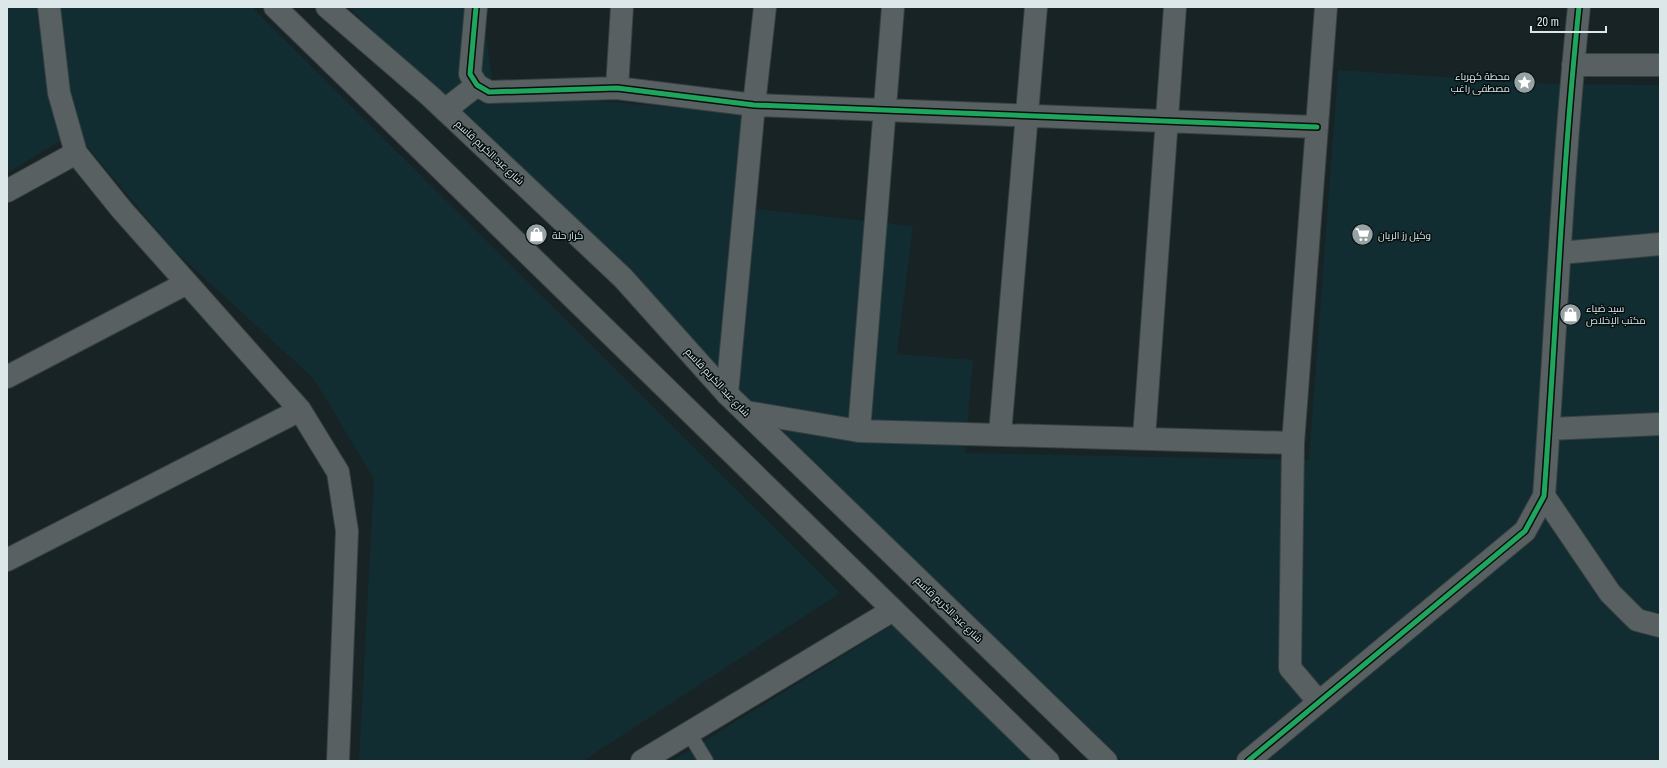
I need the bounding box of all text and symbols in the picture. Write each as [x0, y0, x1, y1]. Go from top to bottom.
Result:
scale bar [1531, 8, 1606, 34]
text: 20 m [1537, 14, 1559, 30]
place icon: محطة كهرباء مصطفى راغب [1512, 69, 1538, 95]
place label: محطة كهرباء مصطفى راغب [1451, 70, 1510, 95]
street label: شارع عبد الكريم قاسم [452, 117, 527, 188]
shop icon: كرار حلة [524, 222, 550, 248]
supermarket icon: وكيل رز الريان [1349, 222, 1375, 248]
place label: كرار حلة [552, 229, 583, 242]
place label: وكيل رز الريان [1378, 229, 1431, 242]
shop icon: سيد ضياء مكتب الإخلاص [1558, 301, 1584, 327]
place label: سيد ضياء مكتب الإخلاص [1586, 302, 1646, 327]
street label: شارع عبد الكريم قاسم [682, 345, 753, 420]
street label: شارع عبد الكريم قاسم [911, 574, 985, 646]

